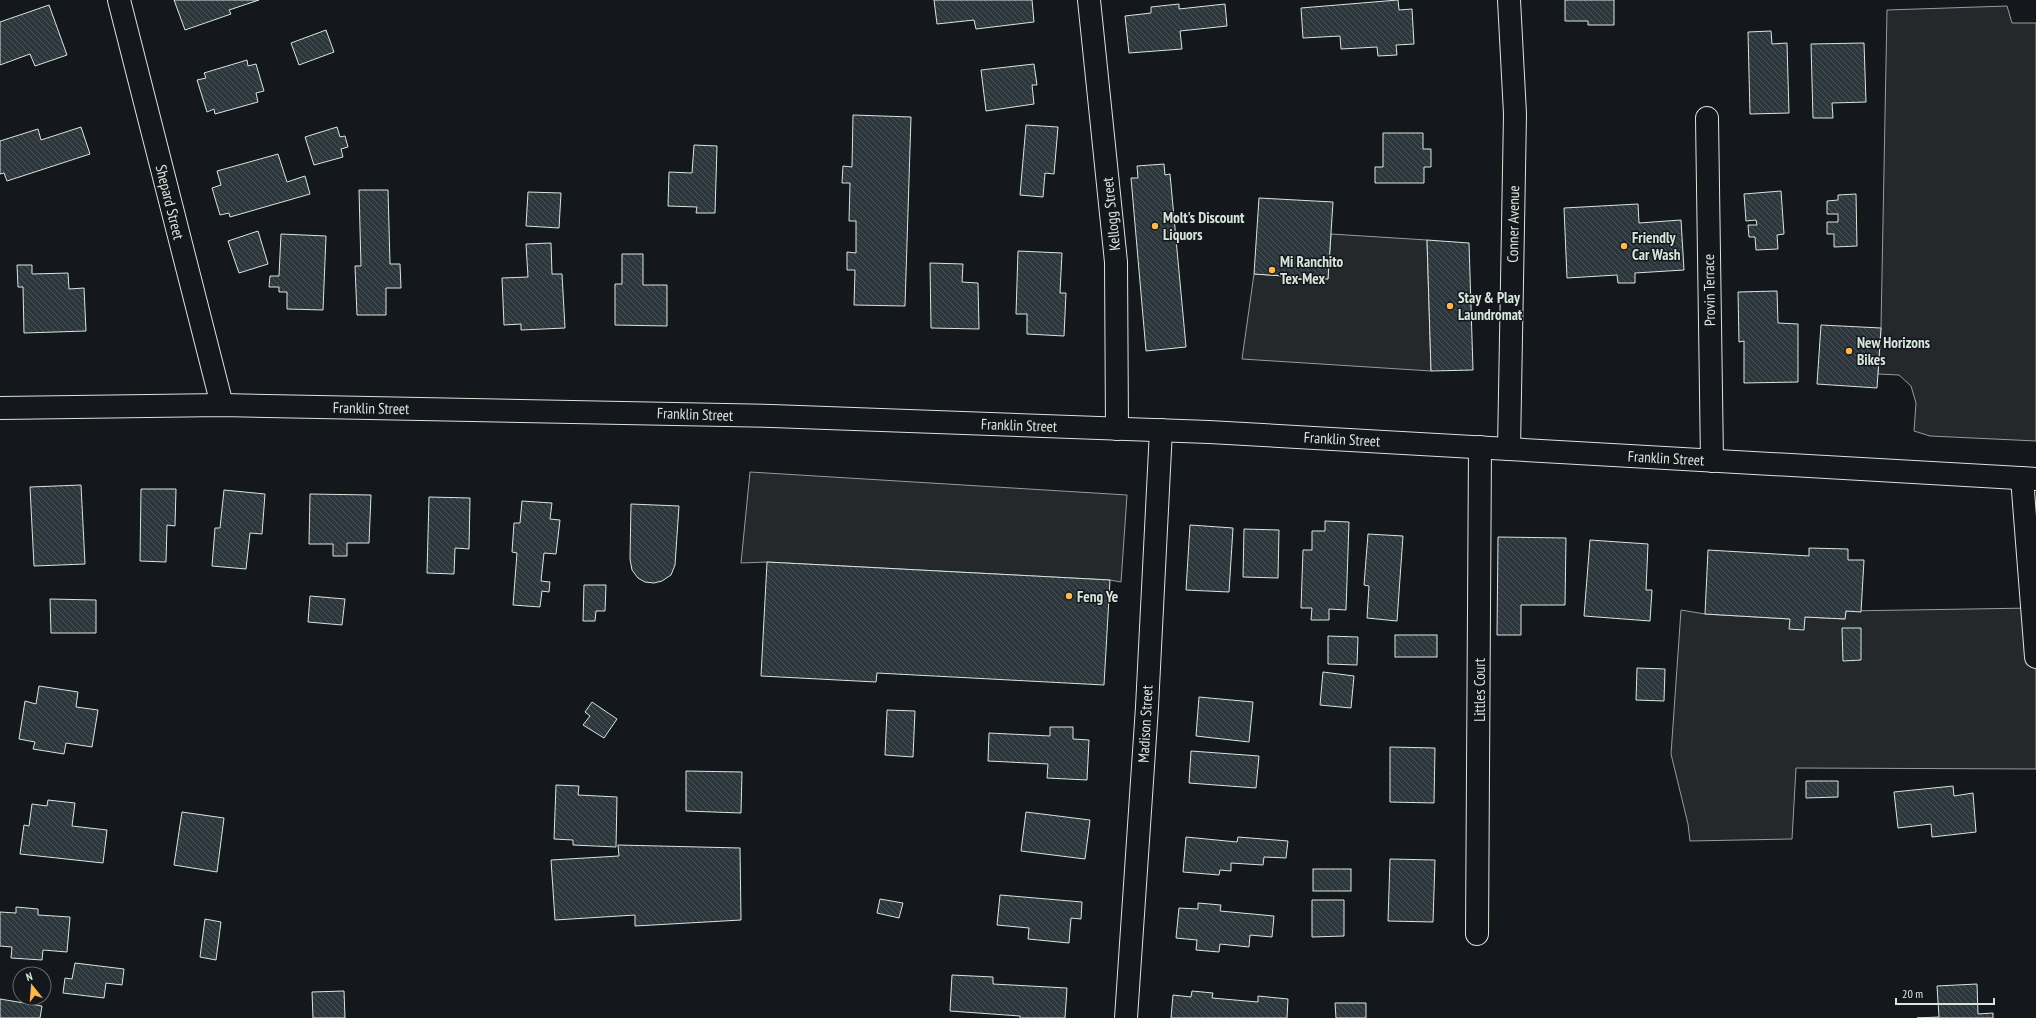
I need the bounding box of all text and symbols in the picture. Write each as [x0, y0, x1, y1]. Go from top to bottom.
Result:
street label: Shepard Street [152, 163, 188, 241]
street label: Kellogg Street [1098, 176, 1124, 252]
street label: Conner Avenue [1503, 185, 1523, 263]
place label: Molt's Discount Liquors [1163, 208, 1245, 244]
marker: Molt's Discount Liquors [1150, 221, 1160, 231]
place label: Friendly Car Wash [1632, 228, 1681, 264]
marker: Friendly Car Wash [1619, 241, 1629, 251]
place label: Mi Ranchito Tex-Mex [1280, 252, 1344, 288]
street label: Provin Terrace [1699, 254, 1719, 326]
marker: Mi Ranchito Tex-Mex [1267, 265, 1277, 275]
place label: Stay & Play Laundromat [1458, 288, 1523, 324]
marker: Stay & Play Laundromat [1445, 301, 1455, 311]
place label: New Horizons Bikes [1857, 333, 1930, 369]
marker: New Horizons Bikes [1844, 346, 1854, 356]
street label: Franklin Street [333, 398, 409, 418]
street label: Franklin Street [657, 403, 733, 425]
street label: Franklin Street [981, 414, 1057, 436]
street label: Franklin Street [1303, 428, 1381, 450]
street label: Franklin Street [1627, 447, 1705, 469]
place label: Feng Ye [1077, 587, 1118, 606]
marker: Feng Ye [1064, 591, 1074, 601]
street label: Littles Court [1470, 658, 1489, 722]
street label: Madison Street [1133, 685, 1157, 763]
north arrow [12, 966, 52, 1006]
text: N [24, 969, 34, 984]
scale bar [1896, 980, 1994, 1006]
text: 20 m [1902, 986, 1923, 1001]

